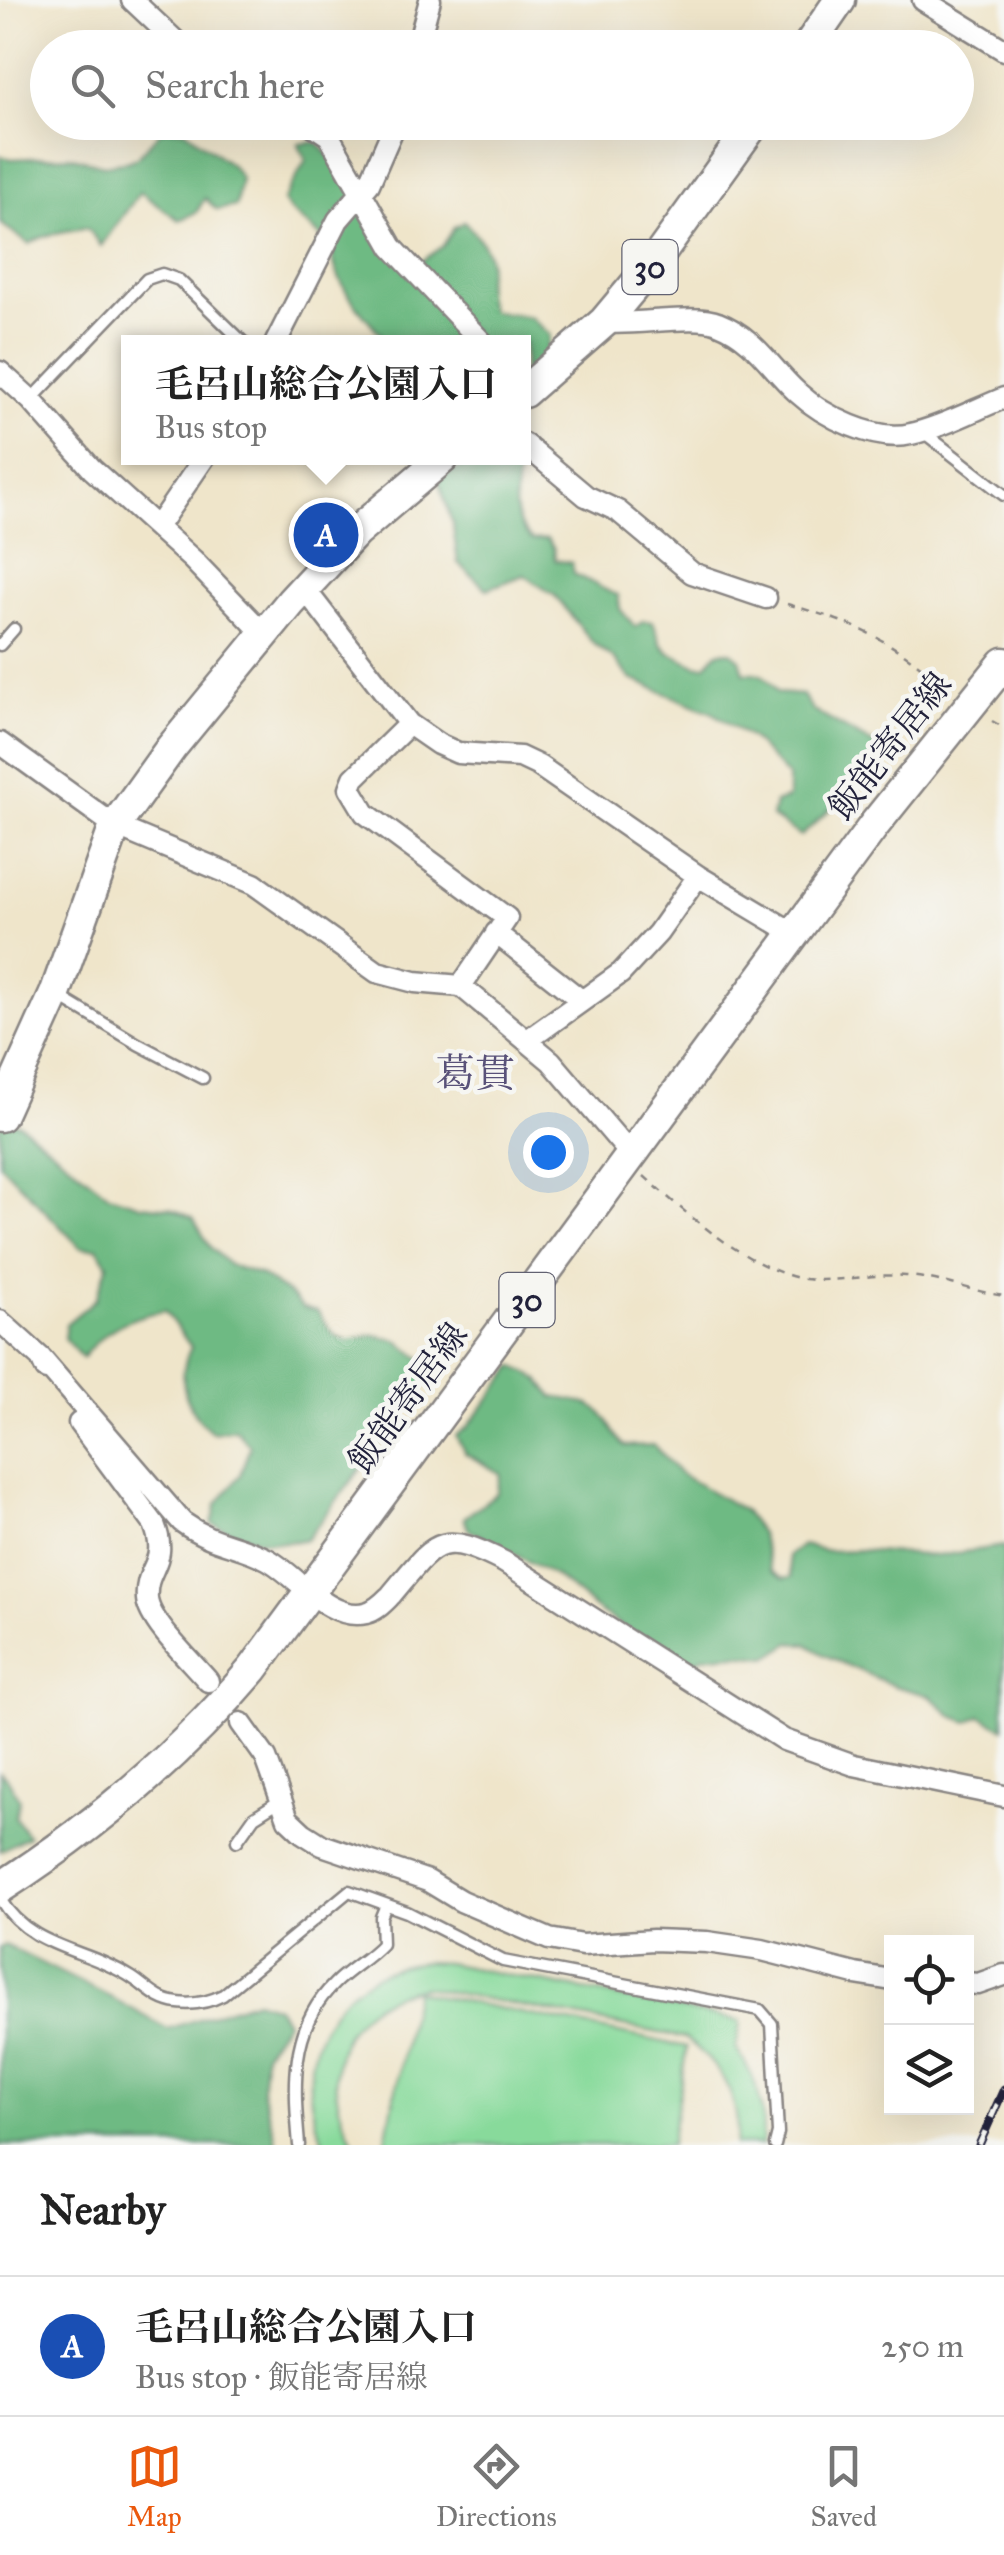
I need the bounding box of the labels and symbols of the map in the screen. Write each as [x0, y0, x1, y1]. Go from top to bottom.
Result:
road number: 30 [622, 240, 678, 294]
pin: A [294, 498, 358, 572]
street label: 飯能寄居線 [819, 664, 961, 828]
district label: 葛貫 [435, 1049, 515, 1098]
your location [523, 1127, 574, 1178]
road number: 30 [500, 1273, 554, 1327]
street label: 飯能寄居線 [339, 1315, 477, 1481]

